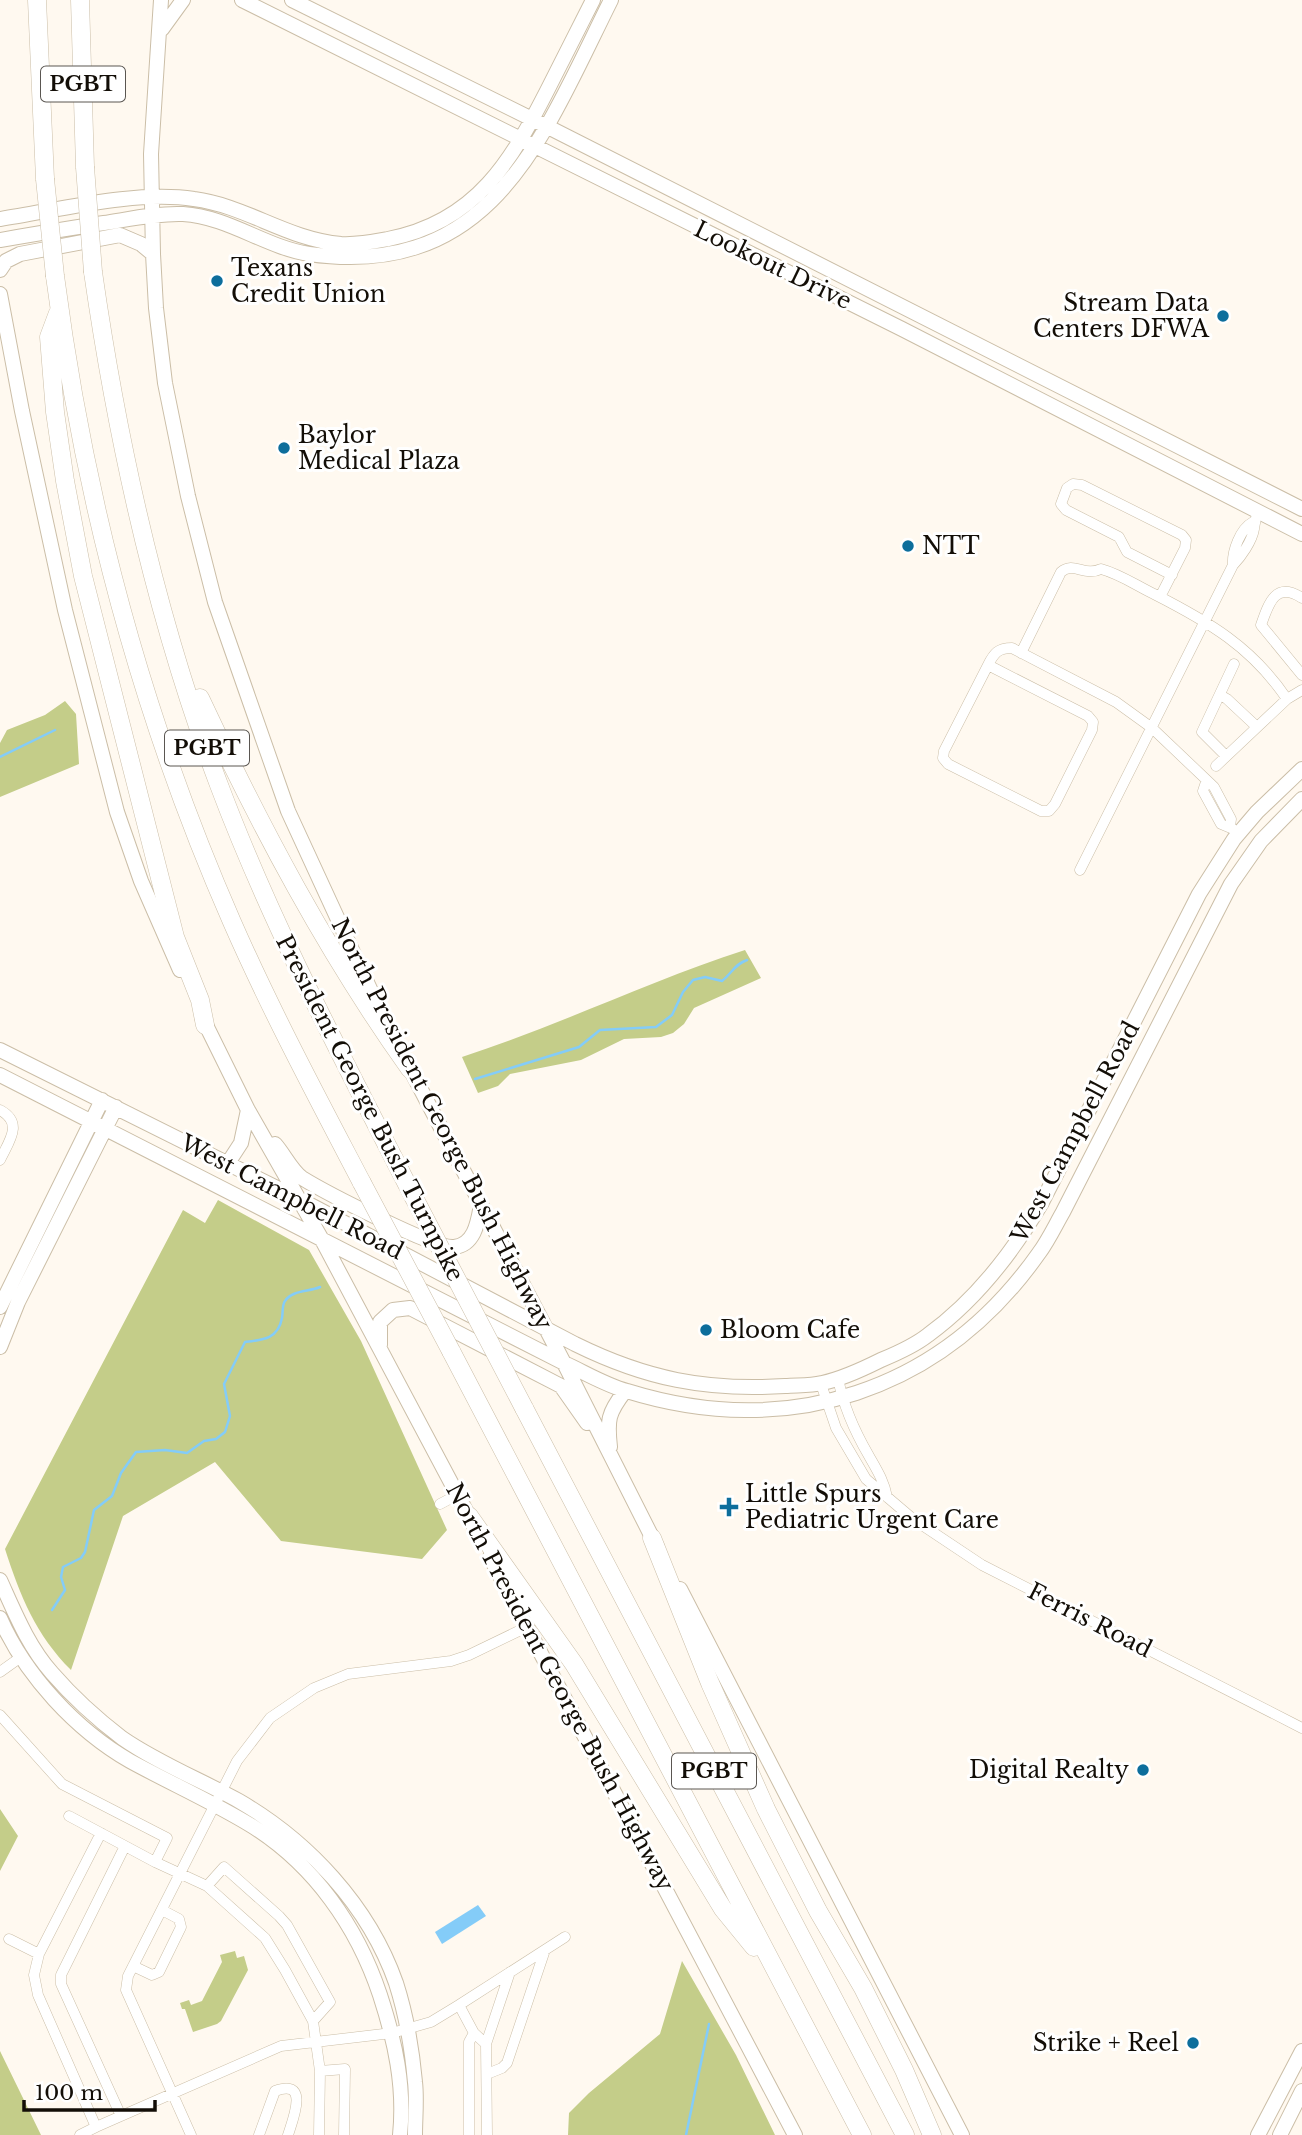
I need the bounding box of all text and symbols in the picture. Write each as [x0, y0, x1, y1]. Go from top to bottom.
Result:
road number: PGBT [41, 66, 125, 102]
street label: Lookout Drive [690, 215, 856, 315]
place label: Texans Credit Union [231, 254, 386, 308]
marker: Texans Credit Union [209, 273, 225, 289]
place label: Stream Data Centers DFWA [1033, 289, 1210, 343]
marker: Stream Data Centers DFWA [1215, 308, 1231, 324]
place label: Baylor Medical Plaza [298, 421, 460, 475]
marker: Baylor Medical Plaza [276, 440, 292, 456]
place label: NTT [922, 532, 980, 560]
marker: NTT [900, 538, 916, 554]
road number: PGBT [165, 730, 249, 766]
street label: North President George Bush Highway [326, 914, 559, 1335]
street label: President George Bush Turnpike [270, 930, 470, 1286]
street label: West Campbell Road [1004, 1017, 1145, 1248]
street label: West Campbell Road [175, 1128, 408, 1265]
place label: Bloom Cafe [720, 1316, 860, 1344]
marker: Bloom Cafe [698, 1322, 714, 1338]
street label: North President George Bush Highway [440, 1478, 680, 1896]
place label: Little Spurs Pediatric Urgent Care [745, 1480, 999, 1534]
marker: Little Spurs Pediatric Urgent Care [719, 1497, 739, 1517]
street label: Ferris Road [1023, 1577, 1157, 1663]
road number: PGBT [672, 1754, 756, 1788]
place label: Digital Realty [969, 1756, 1129, 1784]
marker: Digital Realty [1135, 1762, 1151, 1778]
place label: Strike + Reel [1033, 2029, 1179, 2057]
marker: Strike + Reel [1185, 2035, 1201, 2051]
scale bar [24, 2068, 156, 2112]
text: 100 m [35, 2080, 103, 2106]

